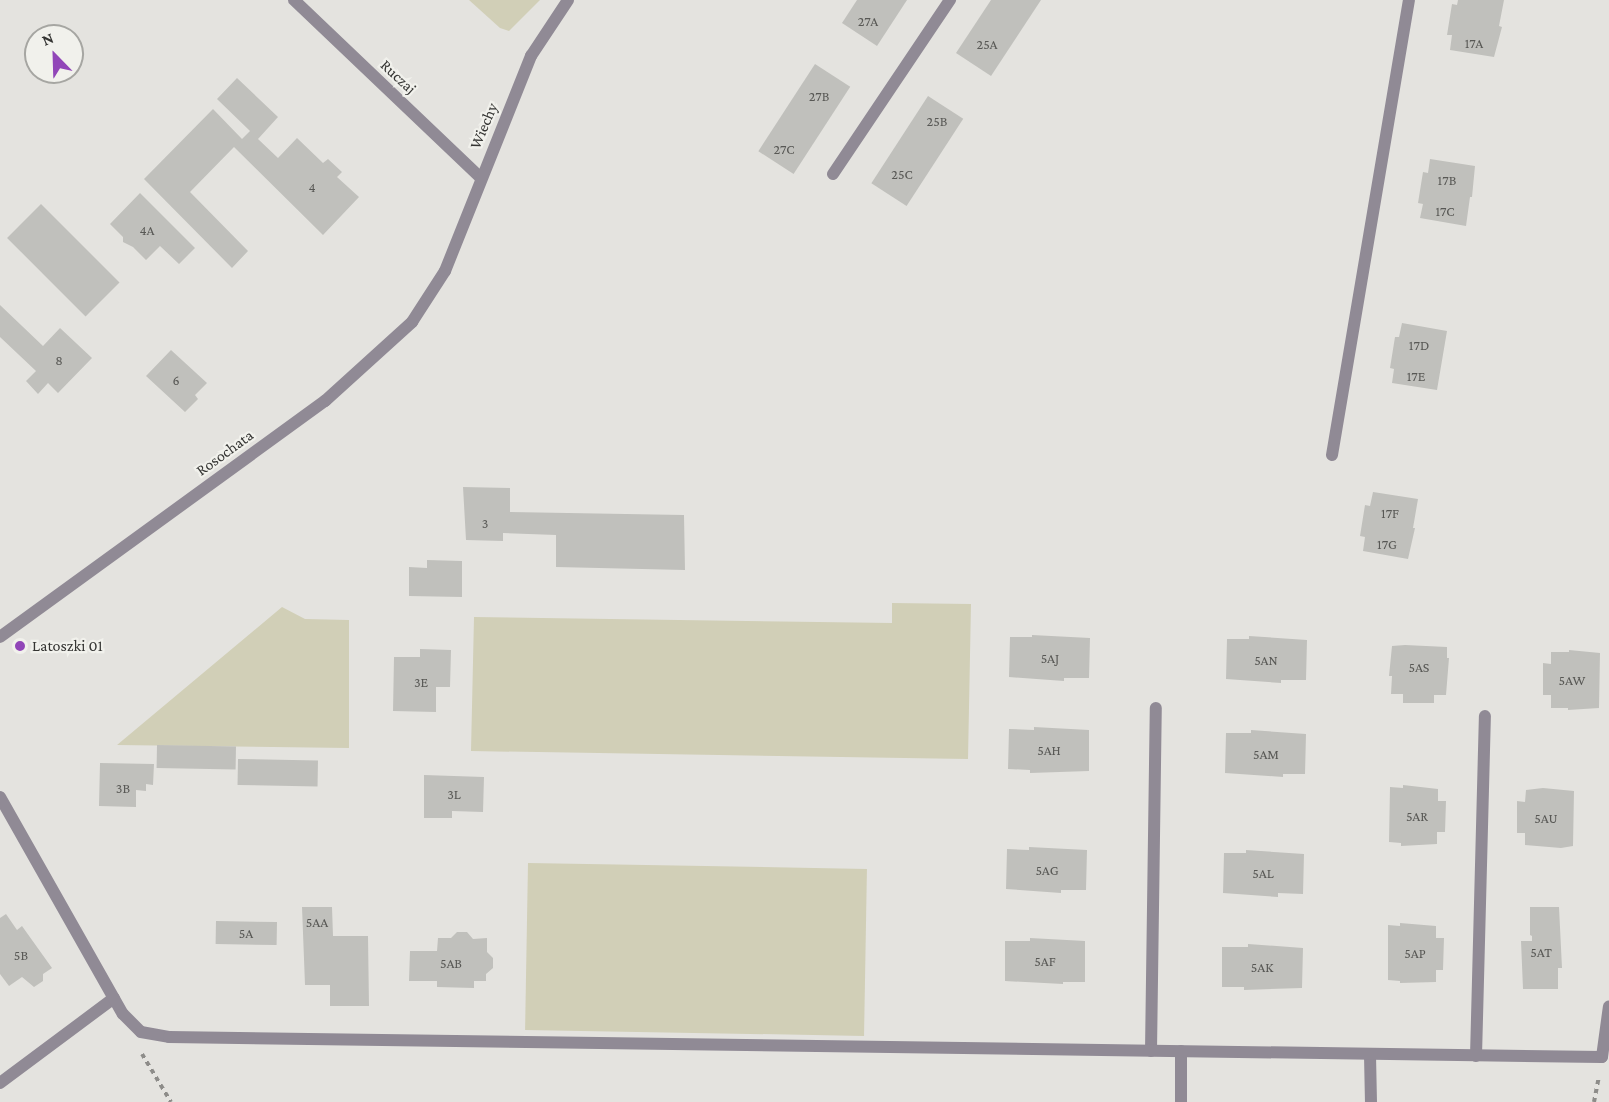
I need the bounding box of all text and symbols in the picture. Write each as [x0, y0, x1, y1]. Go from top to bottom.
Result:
house number: 27A [858, 13, 878, 29]
north arrow [24, 24, 84, 84]
text: N [39, 29, 56, 49]
house number: 17A [1465, 35, 1483, 51]
house number: 25A [976, 36, 998, 52]
street label: Ruczaj [376, 56, 420, 98]
house number: 27B [809, 88, 829, 104]
street label: Wiechy [466, 100, 502, 152]
house number: 25B [927, 113, 947, 129]
house number: 27C [774, 141, 794, 157]
house number: 25C [891, 166, 913, 182]
house number: 17B [1438, 172, 1456, 188]
house number: 4 [308, 179, 316, 195]
house number: 17C [1435, 203, 1455, 219]
house number: 4A [139, 222, 155, 238]
house number: 17D [1409, 337, 1429, 353]
house number: 8 [55, 352, 63, 368]
house number: 17E [1407, 368, 1425, 384]
house number: 6 [172, 372, 180, 388]
street label: Rosochata [193, 426, 257, 480]
house number: 17F [1381, 505, 1399, 521]
house number: 3 [482, 515, 488, 531]
house number: 17G [1377, 536, 1397, 552]
place label: Latoszki 01 [32, 636, 103, 656]
marker: Latoszki 01 [13, 639, 27, 653]
house number: 5AJ [1041, 650, 1059, 666]
house number: 5AN [1254, 652, 1278, 668]
house number: 5AS [1409, 659, 1429, 675]
house number: 5AW [1559, 672, 1585, 688]
house number: 3E [414, 674, 428, 690]
house number: 5AH [1037, 742, 1061, 758]
house number: 5AM [1253, 746, 1279, 762]
house number: 3B [116, 780, 130, 796]
house number: 3L [447, 786, 461, 802]
house number: 5AR [1406, 808, 1428, 824]
house number: 5AU [1534, 810, 1558, 826]
house number: 5AG [1035, 862, 1059, 878]
house number: 5AL [1252, 865, 1274, 881]
house number: 5AA [306, 914, 328, 930]
house number: 5A [239, 925, 253, 941]
house number: 5AT [1530, 944, 1552, 960]
house number: 5AP [1404, 945, 1426, 961]
house number: 5B [14, 947, 28, 963]
house number: 5AF [1034, 953, 1056, 969]
house number: 5AB [440, 955, 462, 971]
house number: 5AK [1251, 959, 1273, 975]

